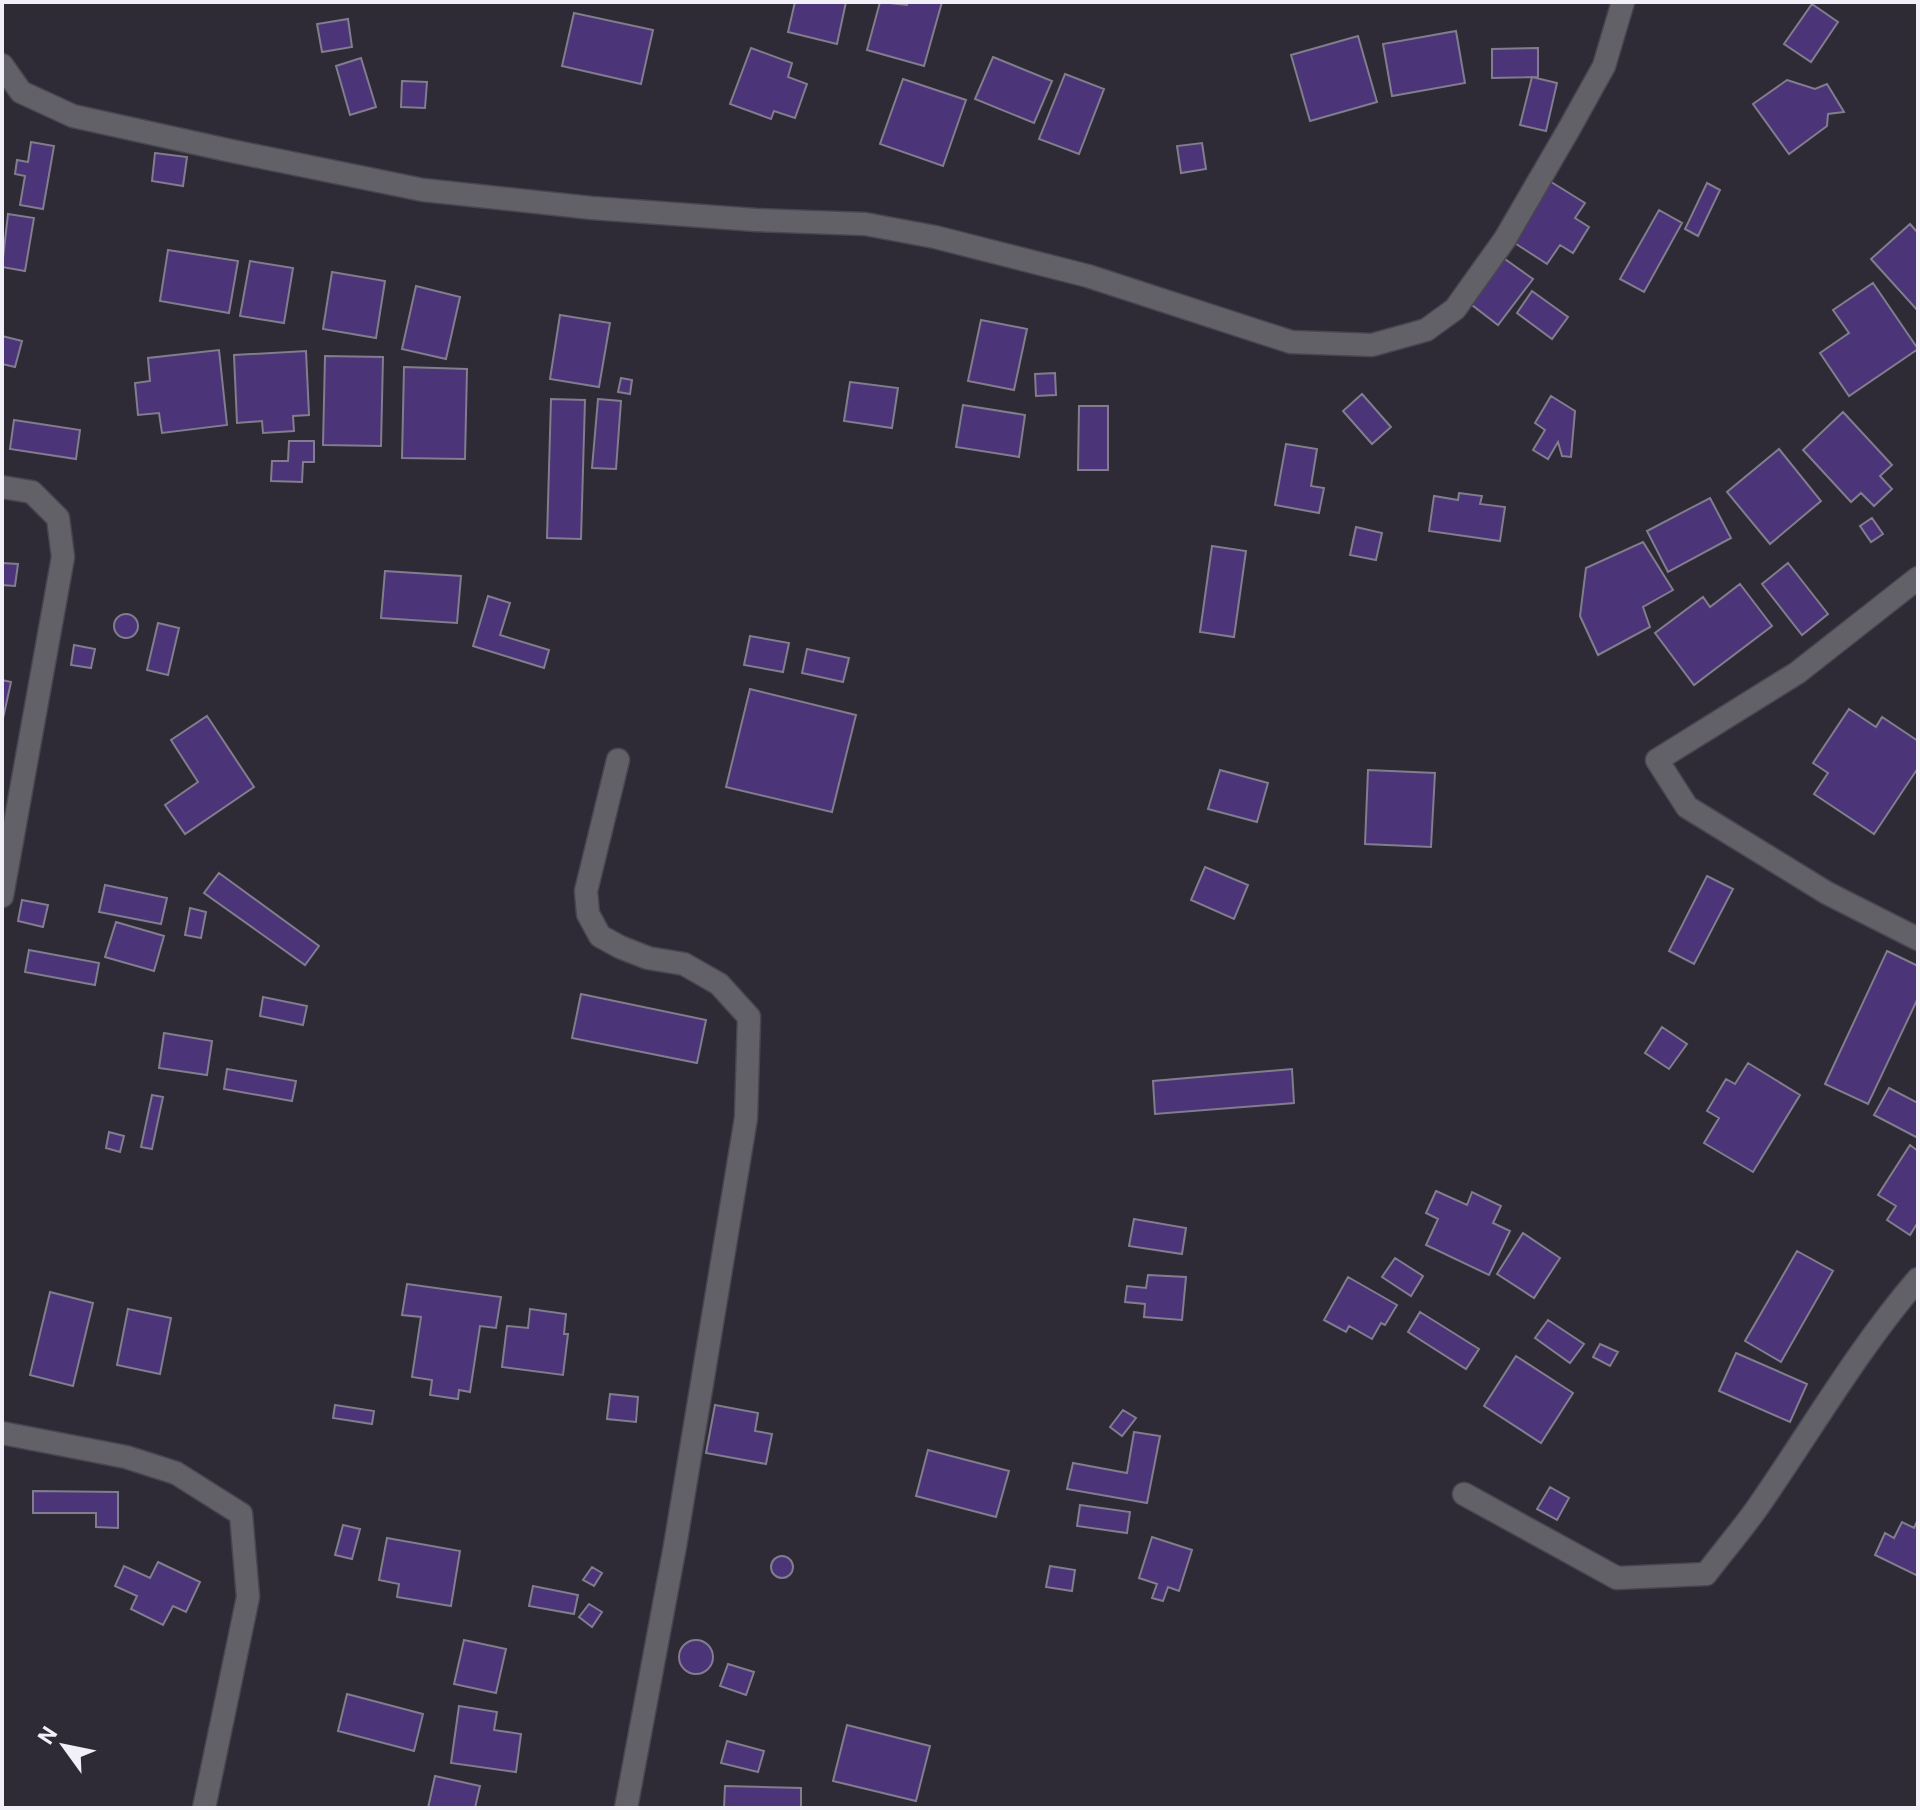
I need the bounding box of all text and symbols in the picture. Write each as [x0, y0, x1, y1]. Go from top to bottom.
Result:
north arrow [24, 1706, 104, 1786]
text: N [33, 1722, 62, 1749]

